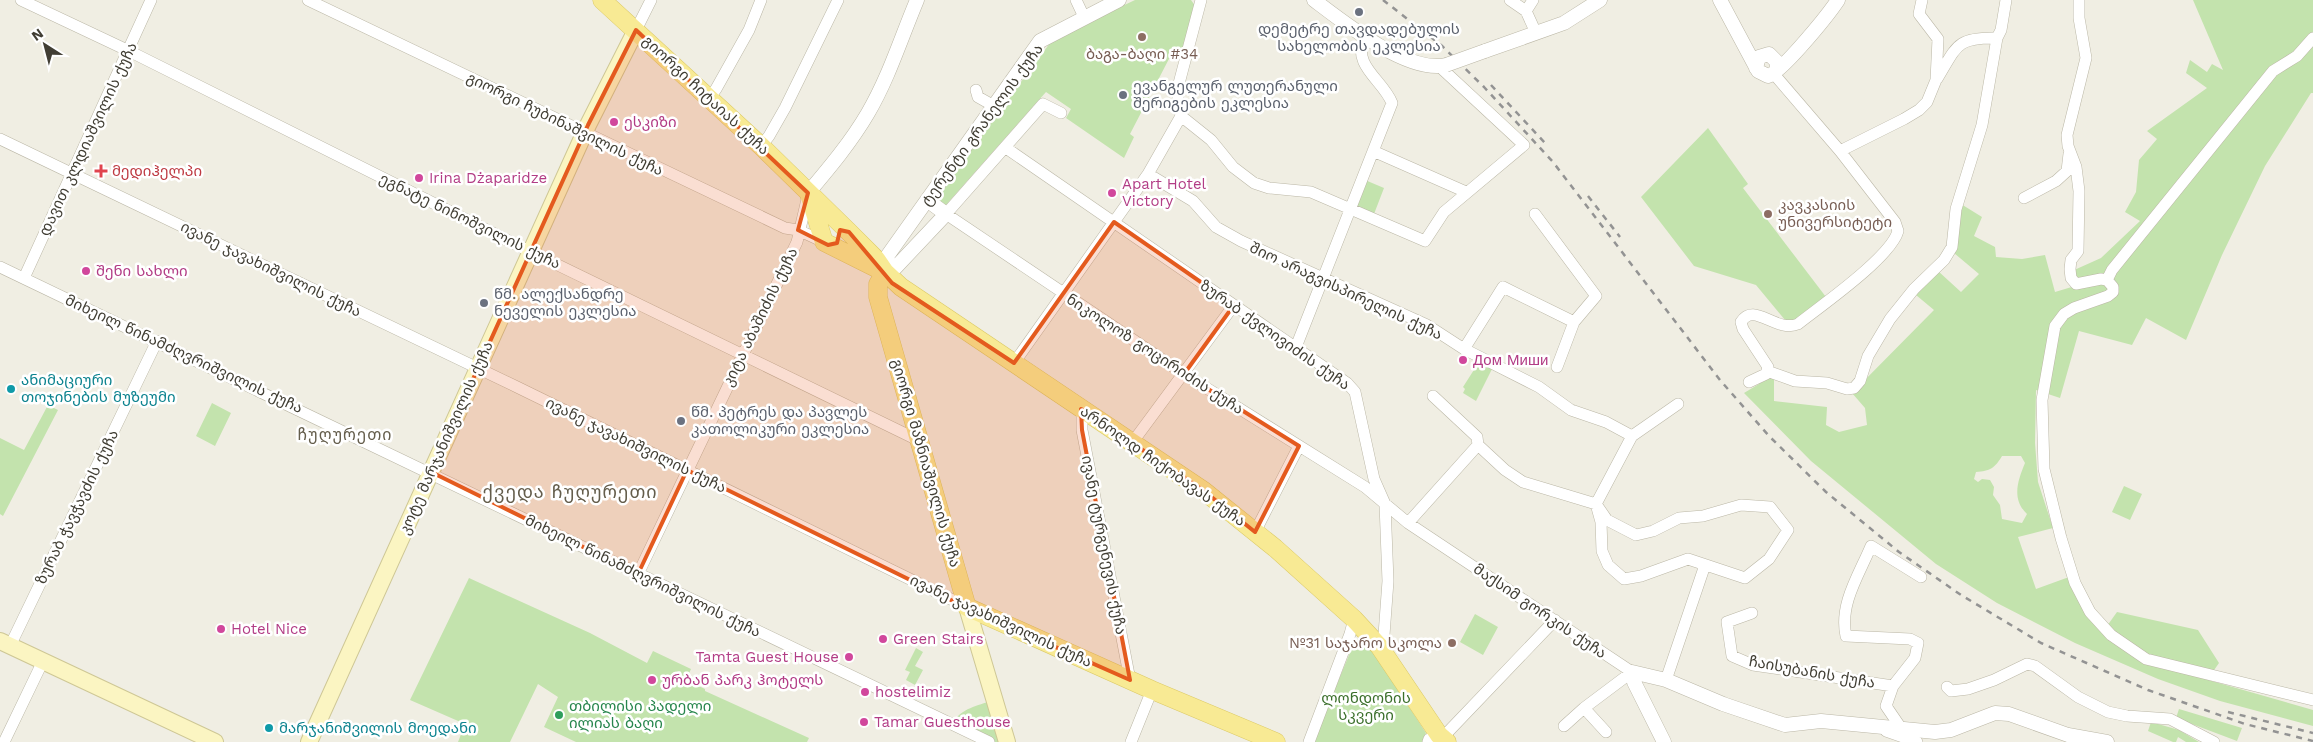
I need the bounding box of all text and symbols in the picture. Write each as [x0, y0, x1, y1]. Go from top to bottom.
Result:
marker: დემეტრე თავდადებულის სახელობის ეკლესია [1353, 6, 1365, 18]
north arrow [20, 20, 70, 70]
place label: დემეტრე თავდადებულის სახელობის ეკლესია [1258, 20, 1460, 55]
text: N [28, 25, 46, 44]
street label: გიორგი ჩიტაიას ქუჩა [639, 31, 773, 159]
marker: ბაგა-ბაღი #34 [1136, 31, 1148, 43]
street label: დავით კლდიაშვილის ქუჩა [35, 39, 141, 239]
street label: ტერენტი გრანელის ქუჩა [917, 40, 1047, 210]
place label: ბაგა-ბაღი #34 [1086, 45, 1198, 63]
street label: გიორგი ჩუბინაშვილის ქუჩა [464, 68, 666, 180]
place label: ევანგელურ ლუთერანული შერიგების ეკლესია [1133, 77, 1338, 112]
marker: ევანგელურ ლუთერანული შერიგების ეკლესია [1117, 89, 1129, 101]
place label: ესკიზი [624, 113, 677, 131]
marker: ესკიზი [608, 116, 620, 128]
place label: მედიჰელპი [112, 162, 202, 180]
marker: მედიჰელპი [94, 164, 108, 178]
street label: ეგნატე ნინოშვილის ქუჩა [377, 169, 563, 273]
place label: Irina Dżaparidze [429, 169, 547, 187]
marker: Irina Dżaparidze [413, 172, 425, 184]
place label: Apart Hotel Victory [1122, 175, 1207, 210]
marker: Apart Hotel Victory [1106, 187, 1118, 199]
place label: კავკასიის უნივერსიტეტი [1778, 196, 1892, 231]
marker: კავკასიის უნივერსიტეტი [1762, 208, 1774, 220]
street label: ივანე ჯავახიშვილის ქუჩა [178, 217, 364, 321]
street label: შიო არაგვისპირელის ქუჩა [1247, 238, 1445, 344]
street label: კიტა აბაშიძის ქუჩა [719, 245, 801, 389]
place label: შენი სახლი [96, 262, 188, 280]
marker: შენი სახლი [80, 265, 92, 277]
street label: ზურაბ ქვლივიძის ქუჩა [1197, 276, 1353, 394]
place label: წმ. ალექსანდრე ნეველის ეკლესია [494, 285, 637, 320]
street label: ნიკოლოზ გოცირიძის ქუჩა [1063, 290, 1247, 418]
street label: მიხეილ წინამძღვრიშვილის ქუჩა [62, 291, 306, 417]
marker: წმ. ალექსანდრე ნეველის ეკლესია [478, 297, 490, 309]
street label: კოტე მარჯანიშვილის ქუჩა [395, 339, 497, 537]
place label: Дом Миши [1473, 351, 1548, 369]
marker: Дом Миши [1457, 354, 1469, 366]
street label: გიორგი მაზნიაშვილის ქუჩა [888, 357, 964, 569]
place label: ანიმაციური თოჯინების მუზეუმი [21, 371, 176, 406]
marker: ანიმაციური თოჯინების მუზეუმი [5, 383, 17, 395]
street label: ივანე ჯავახიშვილის ქუჩა [543, 393, 729, 497]
street label: არნოლდ ჩიქობავას ქუჩა [1077, 402, 1249, 530]
place label: წმ. პეტრეს და პავლეს კათოლიკური ეკლესია [691, 403, 869, 438]
marker: წმ. პეტრეს და პავლეს კათოლიკური ეკლესია [675, 415, 687, 427]
district label: ჩუღურეთი [298, 425, 392, 444]
street label: ზურაბ ჭავჭავძის ქუჩა [32, 427, 122, 587]
street label: ივანე ტურგენევის ქუჩა [1078, 454, 1130, 636]
district label: ქვედა ჩუღურეთი [482, 481, 658, 503]
street label: მიხეილ წინამძღვრიშვილის ქუჩა [522, 511, 764, 641]
street label: მაქსიმ გორკის ქუჩა [1470, 560, 1610, 662]
street label: ივანე ჯავახიშვილის ქუჩა [907, 571, 1095, 671]
place label: Hotel Nice [231, 620, 307, 638]
marker: Hotel Nice [215, 623, 227, 635]
place label: Green Stairs [893, 630, 984, 648]
marker: Green Stairs [877, 633, 889, 645]
place label: №31 საჯარო სკოლა [1289, 634, 1442, 652]
marker: №31 საჯარო სკოლა [1446, 637, 1458, 649]
place label: Tamta Guest House [695, 648, 839, 666]
marker: Tamta Guest House [843, 651, 855, 663]
street label: ჩაისუბანის ქუჩა [1747, 652, 1877, 692]
place label: ურბან პარკ ჰოტელს [662, 671, 823, 689]
marker: ურბან პარკ ჰოტელს [646, 674, 658, 686]
place label: hostelimiz [875, 683, 951, 701]
marker: hostelimiz [859, 686, 871, 698]
park label: ლონდონის სკვერი [1321, 689, 1411, 724]
place label: თბილისი პადელი ილიას ბაღი [569, 697, 711, 732]
marker: თბილისი პადელი ილიას ბაღი [553, 709, 565, 721]
place label: Tamar Guesthouse [874, 713, 1011, 731]
marker: Tamar Guesthouse [858, 716, 870, 728]
place label: მარჯანიშვილის მოედანი [279, 719, 477, 737]
marker: მარჯანიშვილის მოედანი [263, 722, 275, 734]

